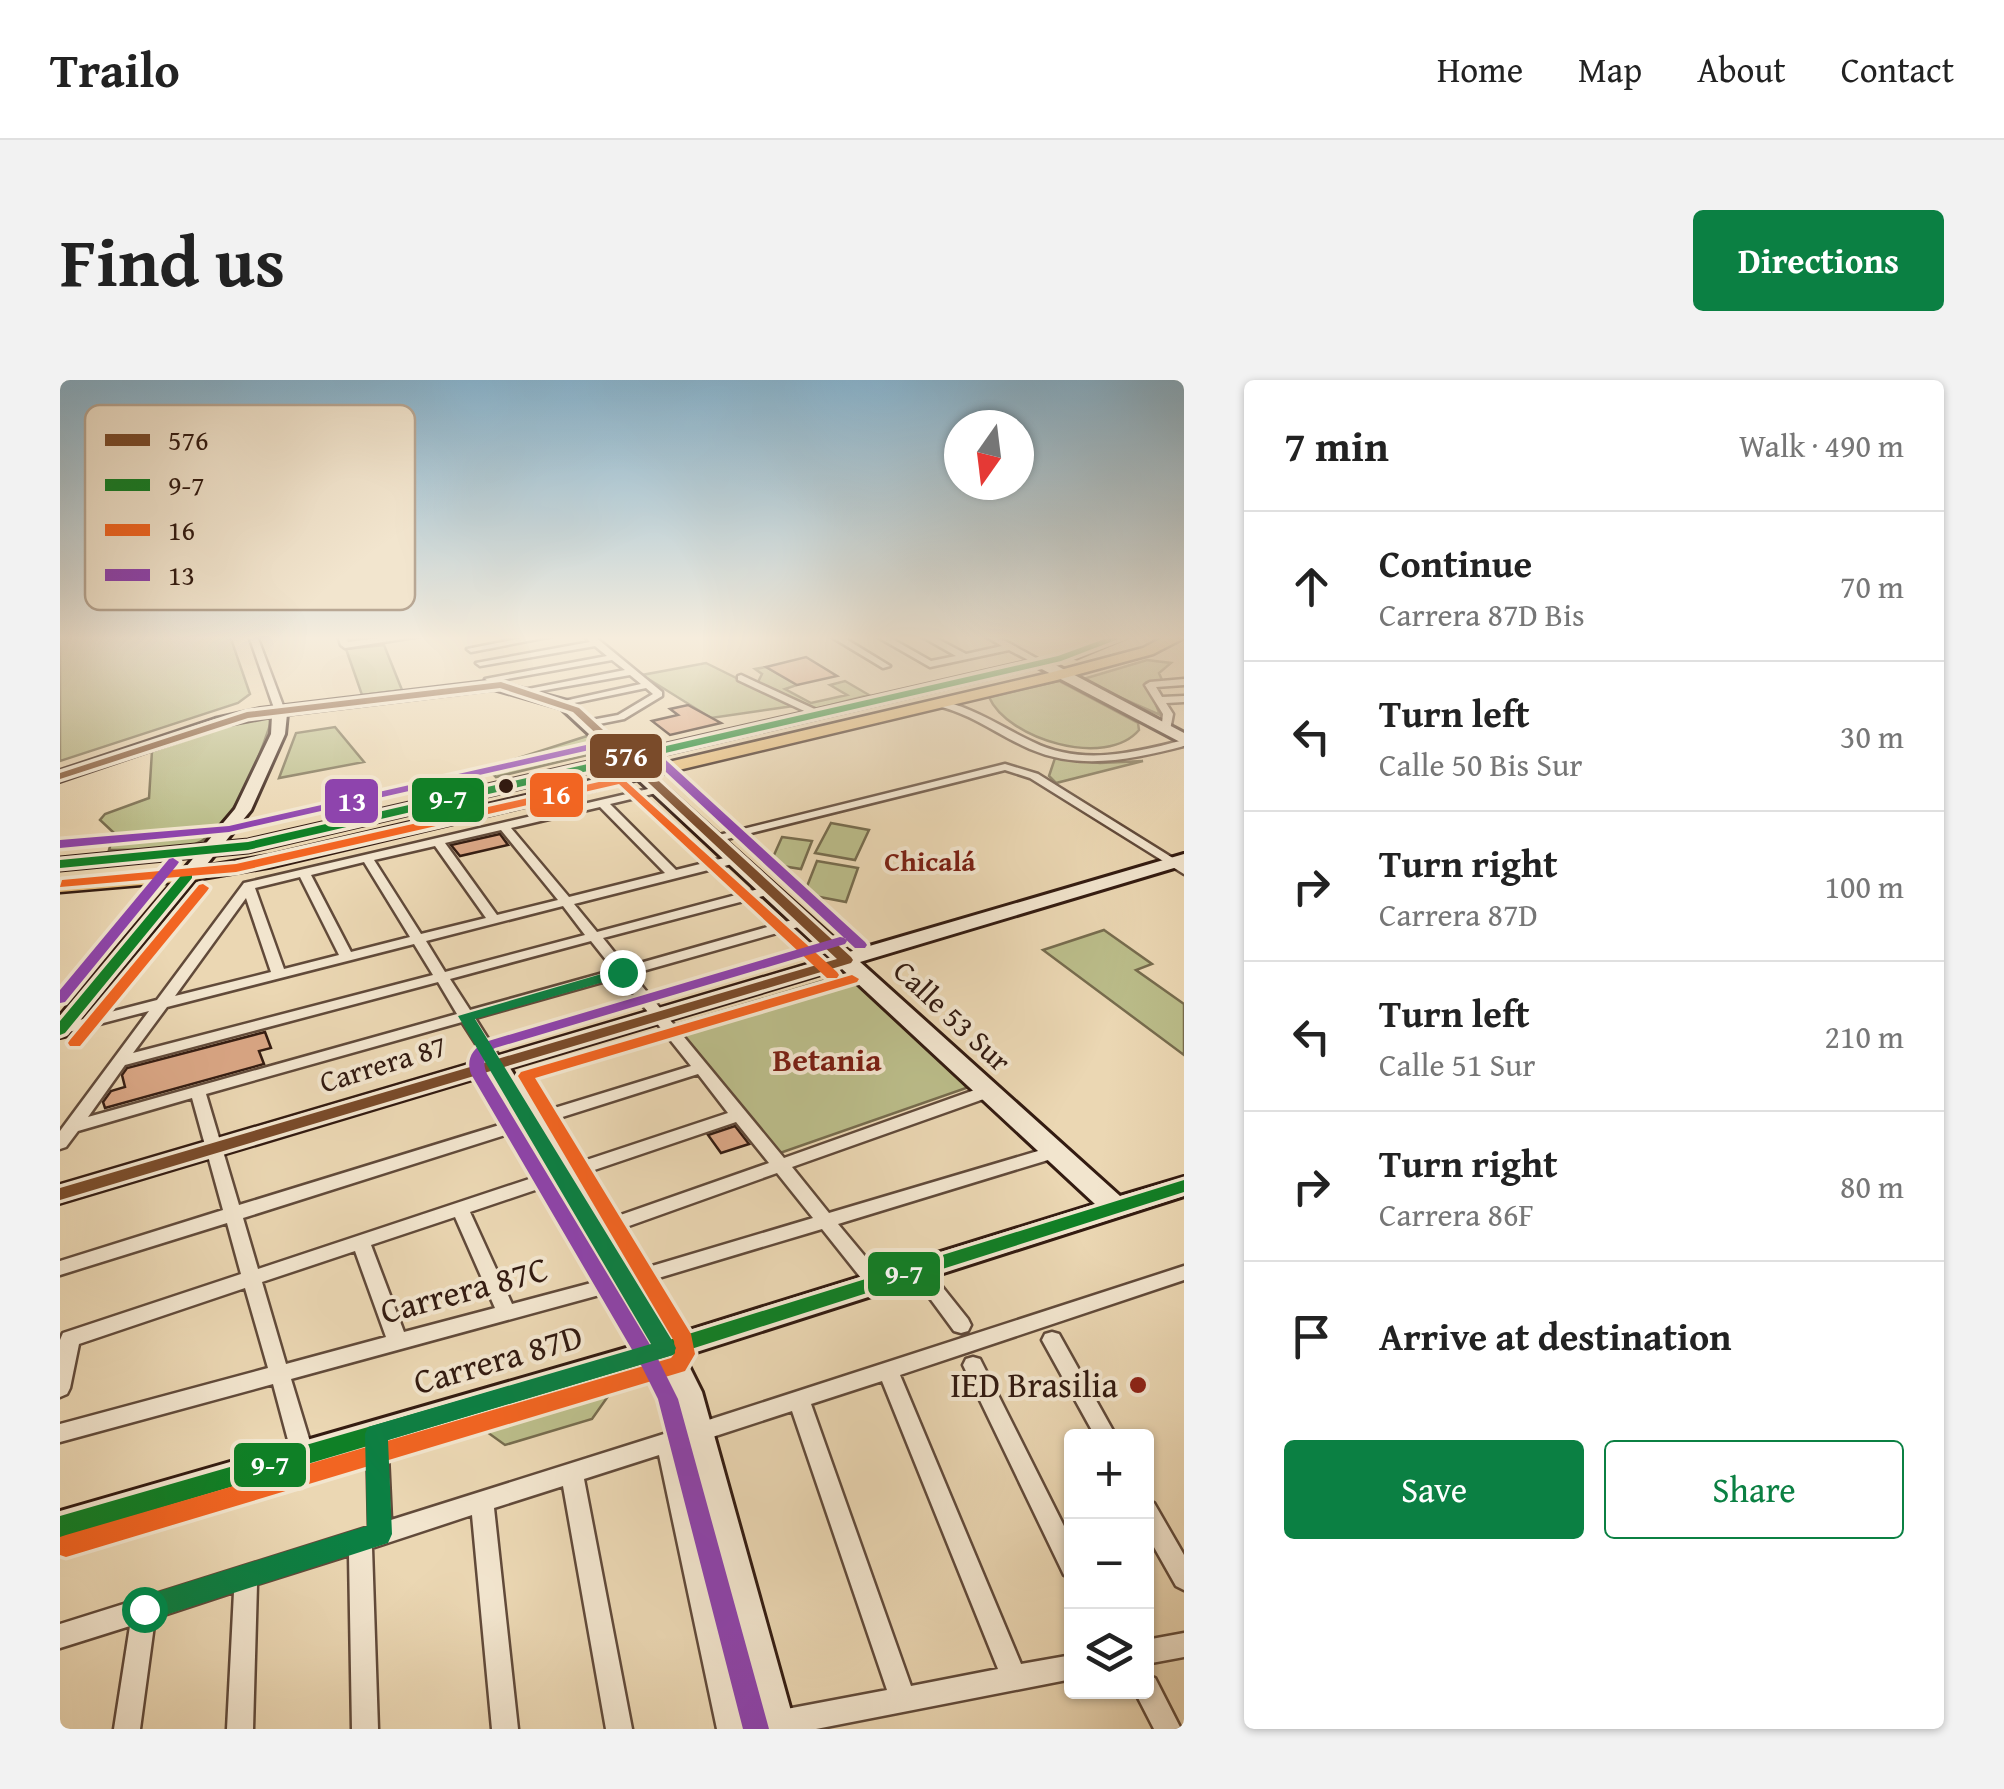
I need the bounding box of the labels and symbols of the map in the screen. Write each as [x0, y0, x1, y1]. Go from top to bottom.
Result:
legend [85, 405, 415, 610]
north arrow [944, 410, 1034, 500]
text: 576 [168, 419, 208, 460]
text: 9-7 [168, 464, 205, 505]
text: 16 [168, 509, 195, 550]
text: 13 [168, 554, 195, 595]
line badge: 576 [588, 732, 664, 780]
text: 576 [604, 735, 648, 776]
line badge: 16 [528, 771, 585, 819]
text: 16 [541, 773, 571, 814]
line badge: 9-7 [410, 776, 486, 824]
unlabelled marker [496, 776, 516, 796]
line badge: 13 [323, 777, 380, 825]
text: 9-7 [428, 778, 468, 819]
text: 13 [337, 780, 367, 821]
district label: Chicalá [884, 840, 976, 881]
street label: Calle 53 Sur [884, 949, 1021, 1081]
route end [600, 950, 646, 996]
street label: Carrera 87 [314, 1023, 452, 1103]
district label: Betania [772, 1036, 882, 1083]
street label: Carrera 87C [375, 1243, 553, 1336]
line badge: 9-7 [866, 1250, 942, 1298]
text: 9-7 [884, 1253, 924, 1294]
street label: Carrera 87D [407, 1310, 588, 1407]
place label: IED Brasilia [950, 1359, 1118, 1410]
marker: IED Brasilia [1127, 1374, 1149, 1396]
line badge: 9-7 [232, 1441, 308, 1489]
text: 9-7 [250, 1444, 290, 1485]
route start [122, 1587, 168, 1633]

